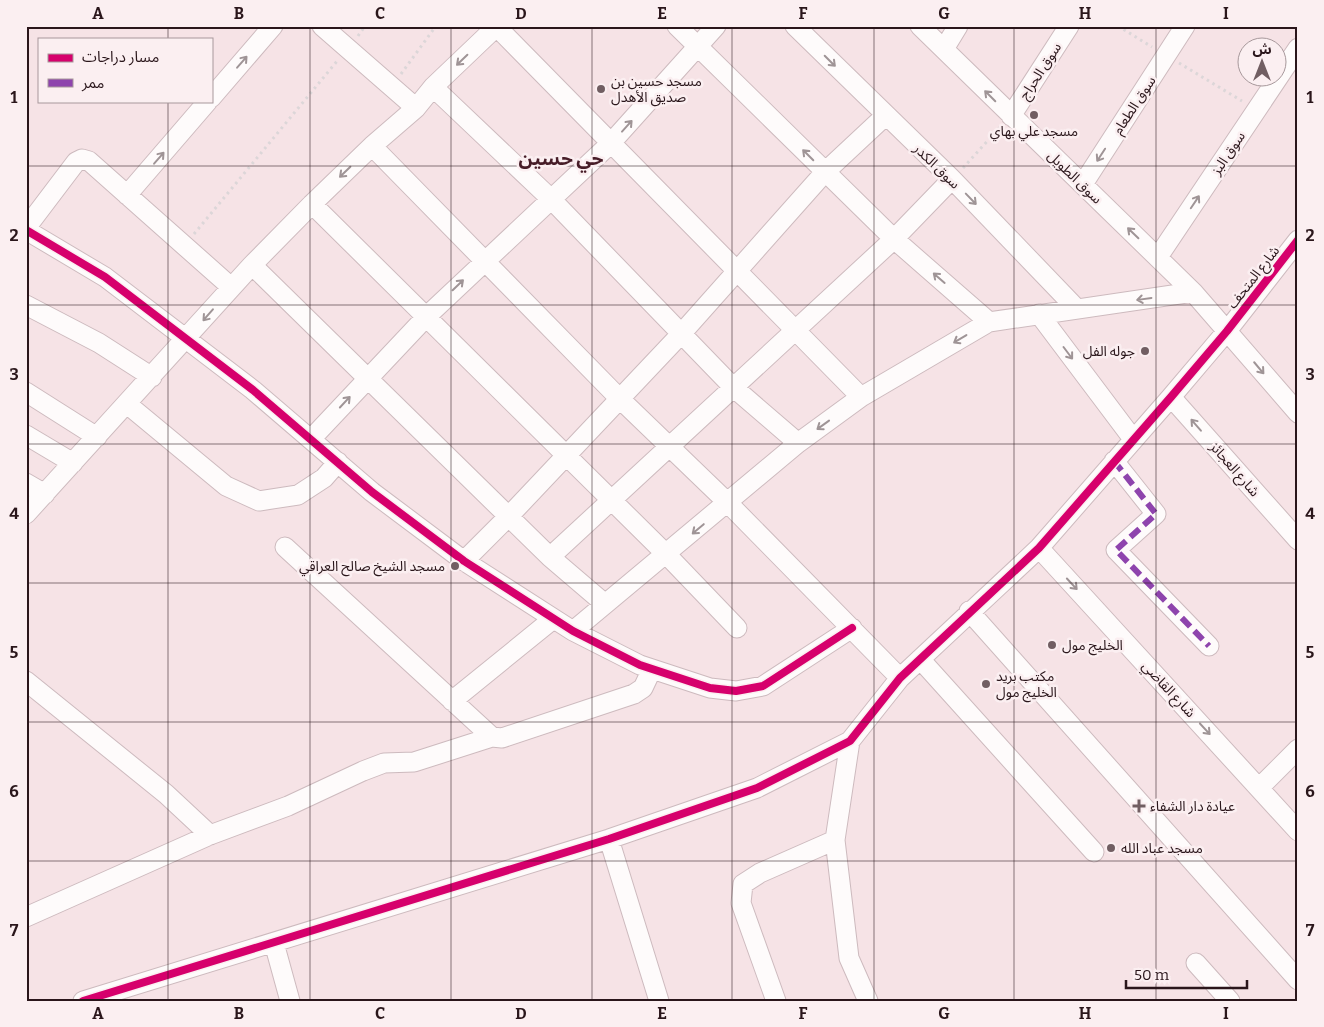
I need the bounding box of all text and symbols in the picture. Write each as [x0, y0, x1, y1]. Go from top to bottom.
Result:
text: A [92, 4, 104, 23]
text: B [234, 4, 244, 23]
text: C [375, 4, 385, 23]
text: D [515, 4, 527, 23]
text: E [657, 4, 667, 23]
text: F [799, 4, 808, 23]
text: G [938, 4, 950, 23]
text: H [1079, 4, 1092, 23]
text: I [1223, 4, 1229, 23]
legend [38, 38, 212, 102]
north arrow [1236, 38, 1286, 88]
street label: سوق الحراج [1016, 40, 1067, 104]
text: ش [1252, 41, 1272, 58]
text: مسار دراجات [82, 48, 159, 66]
one-way arrow [455, 54, 468, 66]
one-way arrow [823, 55, 836, 67]
one-way arrow [236, 56, 247, 69]
place label: مسجد حسين بن صديق الأهدل [611, 73, 702, 107]
street label: سوق الطعام [1109, 73, 1161, 139]
text: ممر [81, 74, 105, 92]
marker: مسجد حسين بن صديق الأهدل [595, 83, 607, 95]
text: 1 [11, 88, 18, 107]
text: 1 [1307, 88, 1314, 107]
one-way arrow [984, 90, 996, 102]
marker: مسجد علي بهاي [1028, 109, 1040, 121]
one-way arrow [621, 119, 633, 132]
place label: مسجد علي بهاي [990, 123, 1078, 142]
street label: سوق البز [1207, 128, 1249, 179]
street label: سوق الكدر [909, 139, 963, 193]
district label: حي حسين [519, 147, 604, 173]
street label: سوق الطويل [1044, 147, 1105, 208]
one-way arrow [1096, 148, 1106, 162]
one-way arrow [802, 149, 815, 161]
one-way arrow [154, 152, 165, 165]
one-way arrow [338, 166, 351, 178]
one-way arrow [965, 192, 977, 205]
one-way arrow [1190, 196, 1200, 210]
text: 2 [9, 226, 19, 245]
text: 2 [1305, 226, 1315, 245]
one-way arrow [1127, 227, 1139, 239]
street label: شارع المتحف [1224, 243, 1285, 313]
one-way arrow [933, 273, 946, 284]
one-way arrow [452, 279, 464, 291]
one-way arrow [1137, 294, 1153, 304]
one-way arrow [202, 308, 214, 321]
one-way arrow [953, 334, 968, 344]
place label: جوله الفل [1083, 343, 1135, 360]
marker: جوله الفل [1139, 345, 1151, 357]
one-way arrow [1063, 346, 1073, 360]
one-way arrow [1253, 361, 1265, 374]
text: 3 [9, 365, 19, 384]
text: 3 [1305, 365, 1315, 384]
one-way arrow [339, 396, 351, 409]
one-way arrow [1190, 419, 1202, 432]
one-way arrow [816, 420, 830, 430]
street label: شارع العجائز [1204, 438, 1263, 501]
text: 4 [9, 504, 19, 523]
text: 4 [1305, 504, 1315, 523]
one-way arrow [691, 523, 704, 535]
place label: مسجد الشيخ صالح العراقي [299, 558, 445, 577]
marker: مسجد الشيخ صالح العراقي [449, 560, 461, 572]
one-way arrow [1066, 578, 1078, 591]
place label: الخليج مول [1062, 637, 1123, 656]
marker: الخليج مول [1046, 639, 1058, 651]
text: 5 [10, 643, 19, 662]
text: 5 [1306, 643, 1315, 662]
street label: شارع القاضي [1137, 658, 1199, 723]
place label: مكتب بريد الخليج مول [996, 668, 1057, 703]
marker: مكتب بريد الخليج مول [980, 678, 992, 690]
one-way arrow [1199, 723, 1211, 736]
text: 6 [9, 782, 19, 801]
text: 6 [1305, 782, 1315, 801]
place label: عيادة دار الشفاء [1150, 798, 1235, 815]
marker: عيادة دار الشفاء [1132, 799, 1146, 813]
place label: مسجد عباد الله [1121, 840, 1203, 857]
marker: مسجد عباد الله [1105, 842, 1117, 854]
text: 7 [10, 921, 19, 940]
text: 7 [1306, 921, 1315, 940]
scale bar [1126, 957, 1248, 989]
text: 50 m [1134, 966, 1170, 984]
text: A [92, 1004, 104, 1023]
text: B [234, 1004, 244, 1023]
text: C [375, 1004, 385, 1023]
text: D [515, 1004, 527, 1023]
text: E [657, 1004, 667, 1023]
text: F [799, 1004, 808, 1023]
text: G [938, 1004, 950, 1023]
text: H [1079, 1004, 1092, 1023]
text: I [1223, 1004, 1229, 1023]

